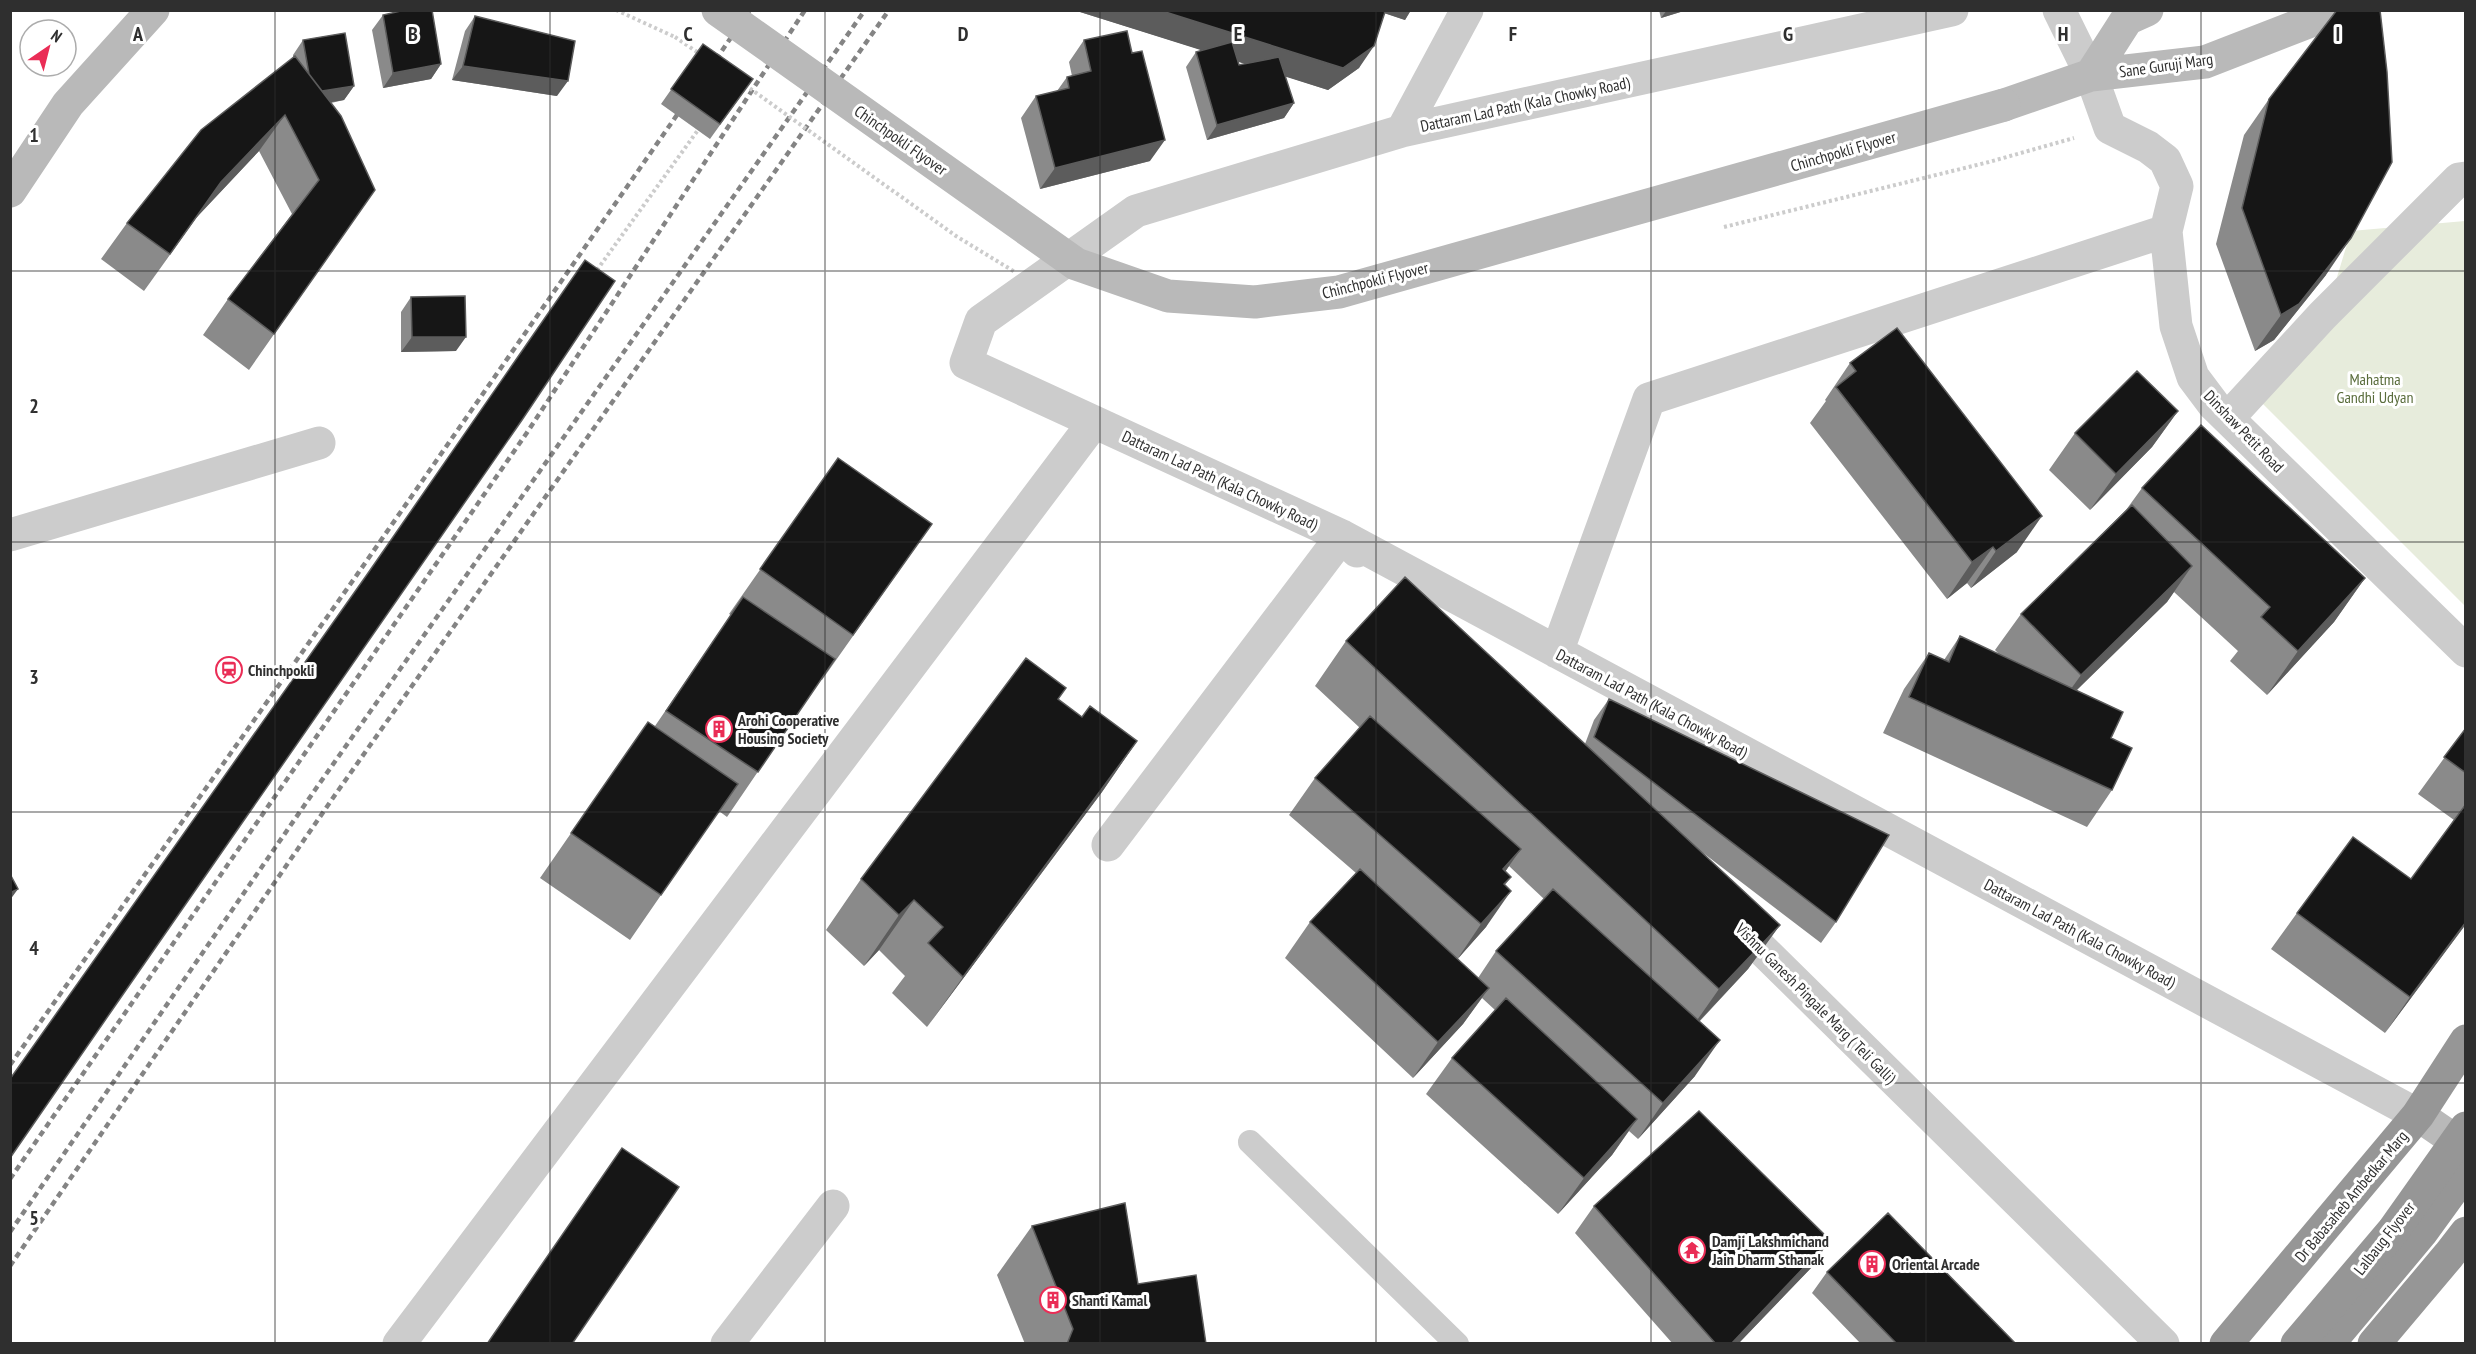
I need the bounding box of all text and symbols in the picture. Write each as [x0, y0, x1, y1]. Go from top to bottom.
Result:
north arrow [18, 18, 78, 78]
text: A [132, 21, 144, 47]
text: B [408, 21, 418, 47]
text: C [683, 21, 693, 47]
text: D [958, 21, 969, 47]
text: E [1234, 21, 1242, 47]
text: F [1509, 21, 1517, 47]
text: G [1783, 21, 1793, 47]
text: H [2058, 21, 2068, 47]
text: I [2336, 21, 2340, 47]
text: N [47, 25, 66, 46]
street label: Sane Guruji Marg [2118, 49, 2214, 81]
street label: Dattaram Lad Path (Kala Chowky Road) [1418, 72, 1632, 136]
street label: Chinchpokli Flyover [851, 101, 952, 180]
text: 1 [29, 122, 39, 148]
street label: Chinchpokli Flyover [1788, 126, 1899, 176]
street label: Chinchpokli Flyover [1320, 257, 1431, 303]
park label: Mahatma Gandhi Udyan [2337, 369, 2413, 407]
street label: Dinshaw Petit Road [2200, 386, 2288, 476]
text: 2 [29, 393, 39, 419]
street label: Dattaram Lad Path (Kala Chowky Road) [1119, 426, 1321, 534]
street label: Dattaram Lad Path (Kala Chowky Road) [1553, 644, 1751, 762]
station icon: Chinchpokli [214, 655, 244, 685]
place label: Chinchpokli [248, 660, 315, 680]
text: 3 [29, 664, 39, 690]
place label: Arohi Cooperative Housing Society [737, 710, 840, 748]
building icon: Arohi Cooperative Housing Society [704, 714, 734, 744]
street label: Dattaram Lad Path (Kala Chowky Road) [1981, 874, 2179, 992]
street label: Vishnu Ganesh Pingale Marg ( Teli Galli) [1731, 918, 1901, 1088]
text: 4 [29, 935, 39, 961]
street label: Dr Babasaheb Ambedkar Marg [2290, 1126, 2412, 1266]
street label: Lalbaug Flyover [2349, 1197, 2419, 1279]
text: 5 [29, 1205, 39, 1231]
place label: Damji Lakshmichand Jain Dharm Sthanak [1711, 1231, 1829, 1269]
temple icon: Damji Lakshmichand Jain Dharm Sthanak [1677, 1235, 1707, 1265]
building icon: Oriental Arcade [1857, 1249, 1887, 1279]
place label: Oriental Arcade [1892, 1254, 1980, 1274]
building icon: Shanti Kamal [1038, 1285, 1068, 1315]
place label: Shanti Kamal [1072, 1290, 1147, 1310]

